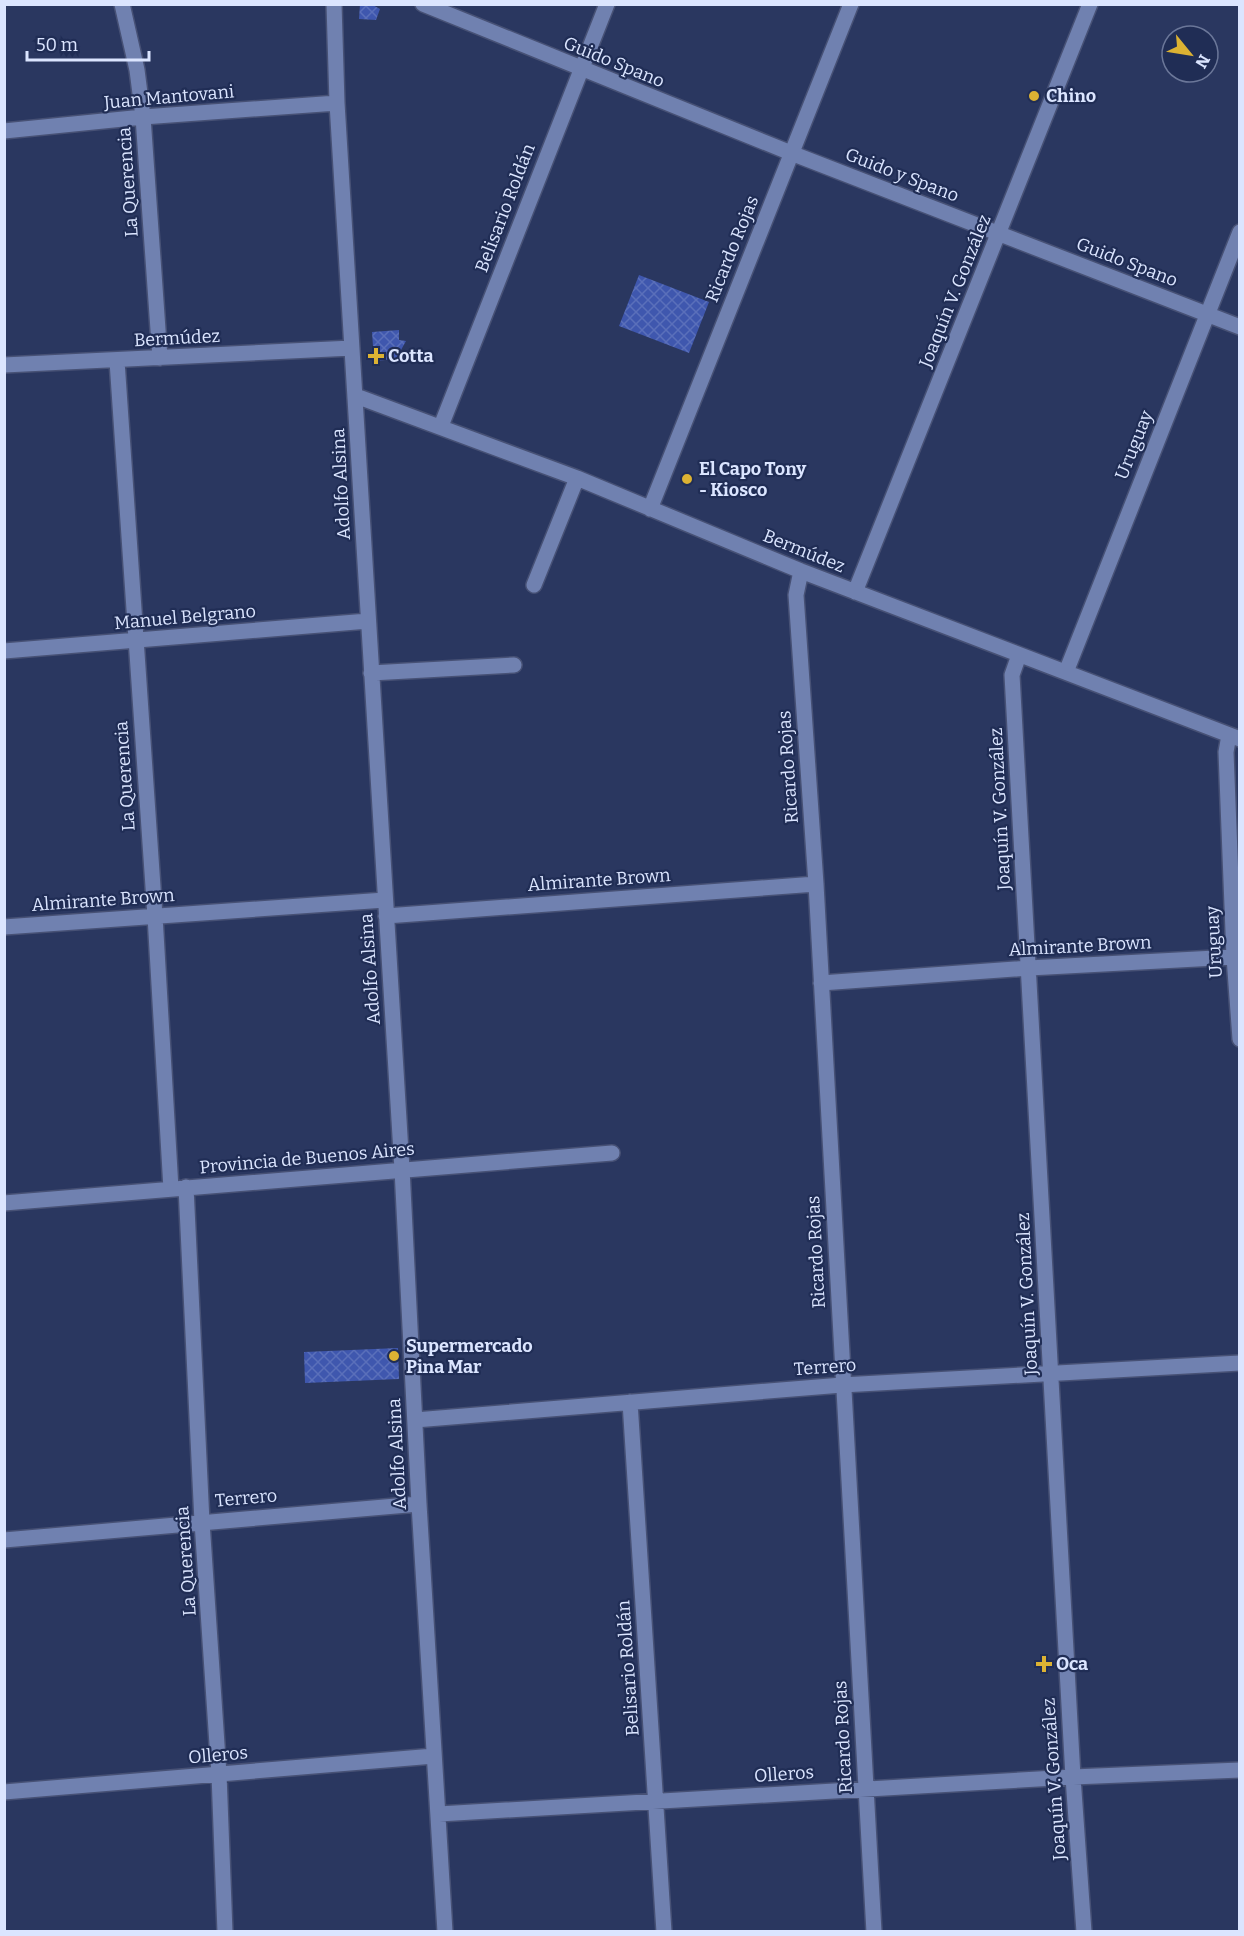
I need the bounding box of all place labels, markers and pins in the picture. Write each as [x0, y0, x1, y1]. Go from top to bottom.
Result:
place label: Chino [1046, 85, 1096, 107]
marker: Chino [1027, 89, 1041, 103]
place label: Cotta [388, 345, 434, 367]
marker: Cotta [369, 349, 383, 363]
place label: El Capo Tony - Kiosco [699, 458, 807, 501]
marker: El Capo Tony - Kiosco [680, 472, 694, 486]
place label: Supermercado Pina Mar [406, 1335, 533, 1378]
marker: Supermercado Pina Mar [387, 1349, 401, 1363]
place label: Oca [1056, 1653, 1088, 1675]
marker: Oca [1037, 1657, 1051, 1671]

